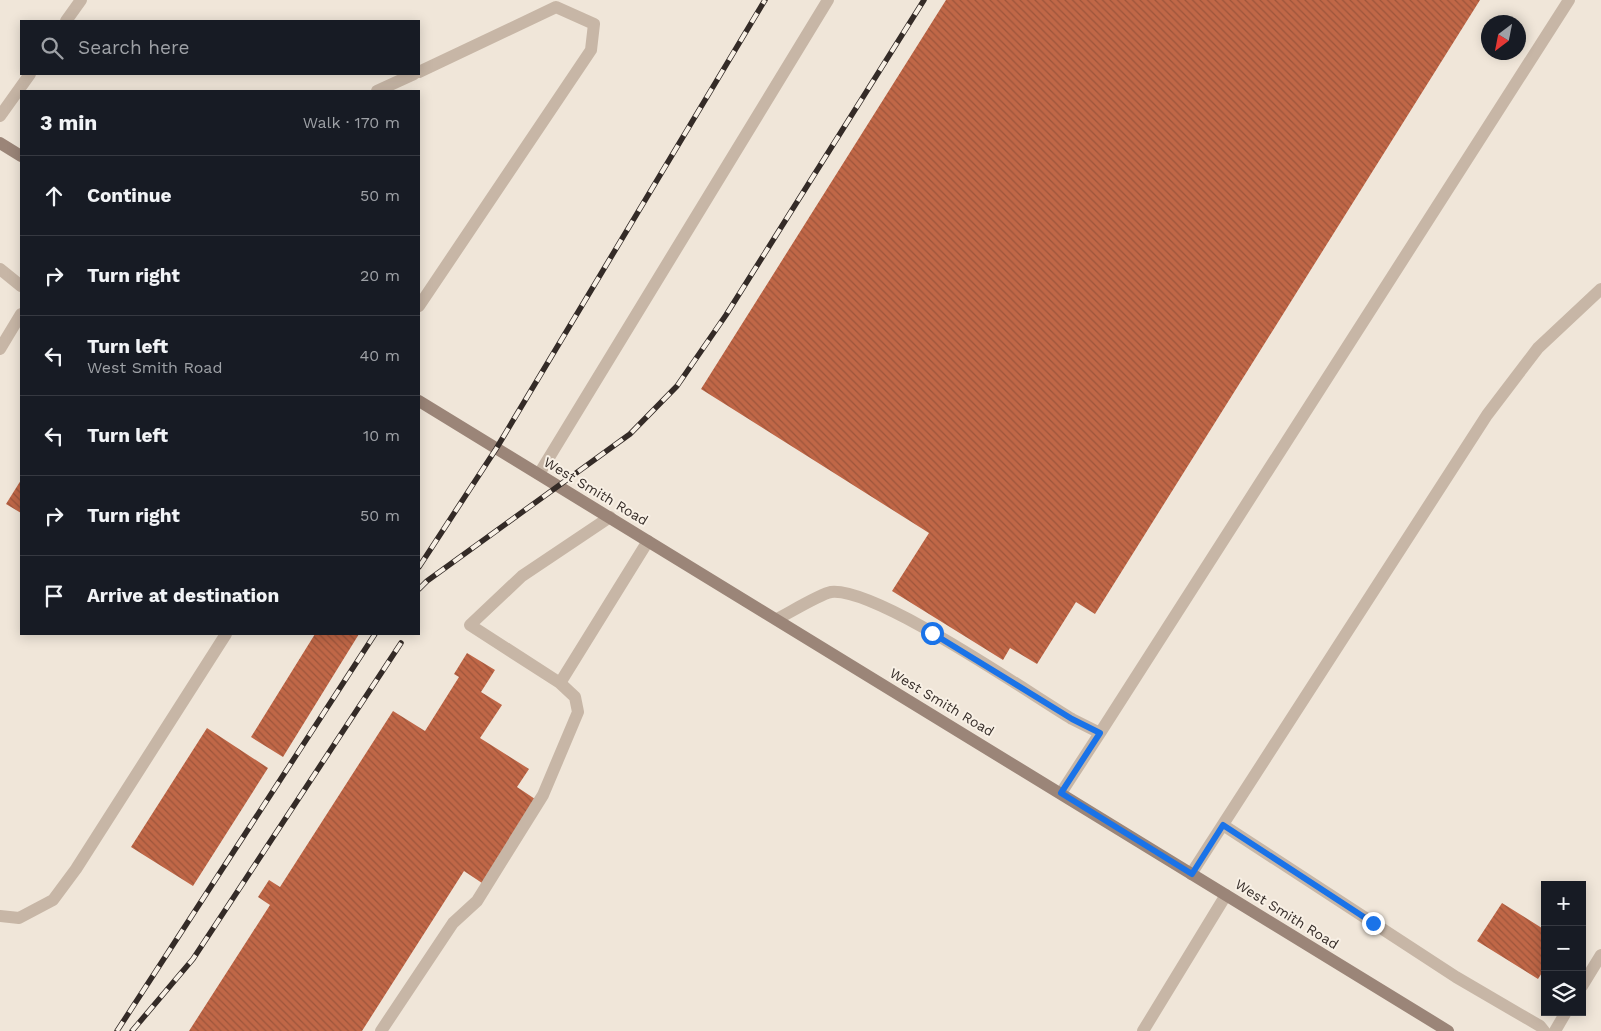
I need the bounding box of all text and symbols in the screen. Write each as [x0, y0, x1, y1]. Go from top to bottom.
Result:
north arrow [1481, 15, 1526, 60]
search box [20, 20, 420, 75]
icon: search [38, 34, 66, 62]
text: Search here [78, 36, 189, 59]
text: 3 min [40, 110, 97, 135]
text: Walk · 170 m [303, 113, 400, 132]
icon: ahead [40, 182, 68, 210]
text: Continue [87, 184, 171, 207]
text: 50 m [360, 186, 400, 205]
icon: right [40, 262, 68, 290]
text: Turn right [87, 264, 180, 287]
text: 20 m [360, 266, 400, 285]
text: Turn left [87, 335, 168, 358]
icon: left [40, 342, 68, 370]
text: 40 m [360, 346, 400, 365]
text: West Smith Road [87, 358, 222, 377]
icon: left [40, 422, 68, 450]
text: Turn left [87, 424, 168, 447]
text: 10 m [363, 426, 400, 445]
street label: West Smith Road [541, 454, 651, 528]
icon: right [40, 502, 68, 530]
text: Turn right [87, 504, 180, 527]
text: 50 m [360, 506, 400, 525]
icon: arrive [40, 582, 68, 610]
text: Arrive at destination [87, 584, 279, 607]
route start [921, 622, 944, 645]
street label: West Smith Road [887, 665, 997, 739]
street label: West Smith Road [1233, 876, 1341, 952]
map controls [1541, 881, 1586, 1016]
button: + [1541, 881, 1586, 926]
route end [1362, 912, 1385, 935]
button: − [1541, 926, 1586, 971]
button: layers [1541, 971, 1586, 1016]

